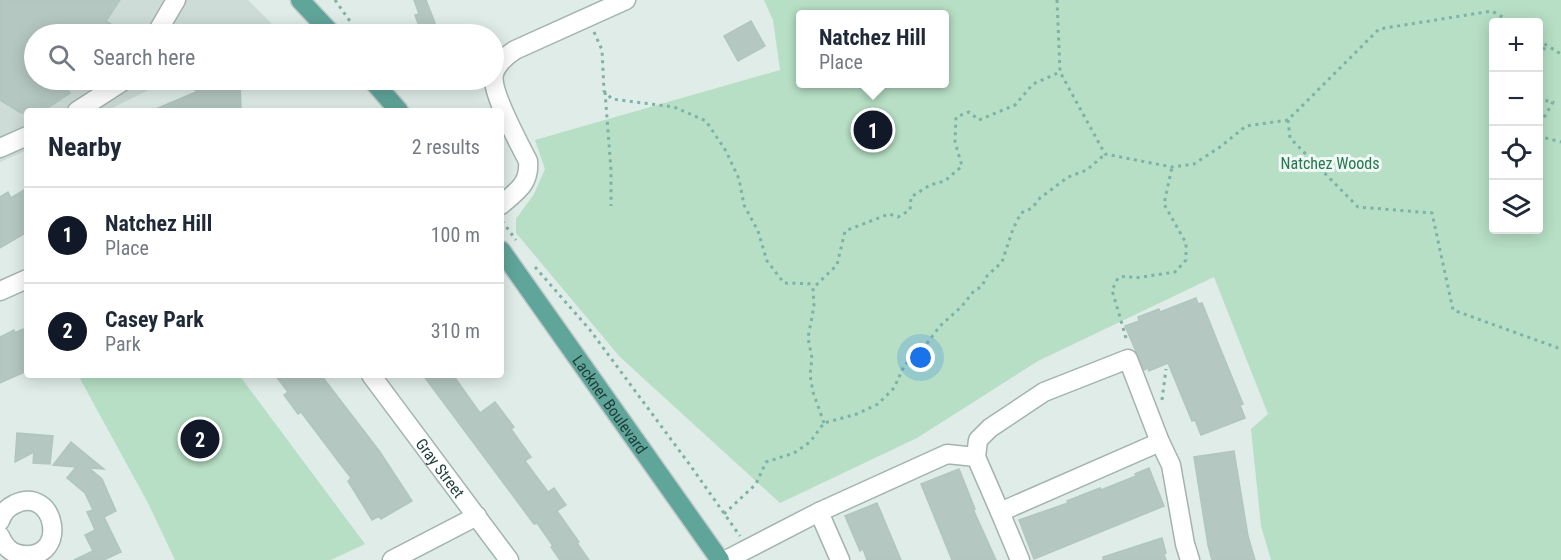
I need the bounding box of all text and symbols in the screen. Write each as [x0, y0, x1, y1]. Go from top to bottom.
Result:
popup [796, 10, 949, 88]
map controls [1489, 18, 1543, 234]
button: + [1489, 18, 1543, 72]
search box [24, 24, 504, 90]
text: Natchez Hill [819, 25, 926, 50]
icon: search [45, 41, 78, 74]
text: Search here [93, 45, 195, 70]
text: Place [819, 50, 863, 74]
button: − [1489, 72, 1543, 126]
pin: 1 [854, 108, 892, 152]
button: locate [1489, 126, 1543, 180]
text: Nearby [48, 132, 122, 162]
text: 2 results [412, 135, 480, 159]
park label: Natchez Woods [1281, 154, 1379, 173]
button: layers [1489, 180, 1543, 234]
text: Natchez Hill [105, 211, 212, 236]
text: 1 [62, 223, 73, 247]
text: 100 m [431, 223, 480, 247]
text: Place [105, 236, 149, 260]
text: Casey Park [105, 307, 204, 332]
text: 2 [62, 319, 73, 343]
text: 310 m [431, 319, 480, 343]
text: Park [105, 332, 141, 356]
your location [906, 343, 935, 372]
street label: Lackner Boulevard [568, 352, 651, 458]
pin: 2 [180, 416, 220, 462]
street label: Gray Street [412, 435, 468, 502]

